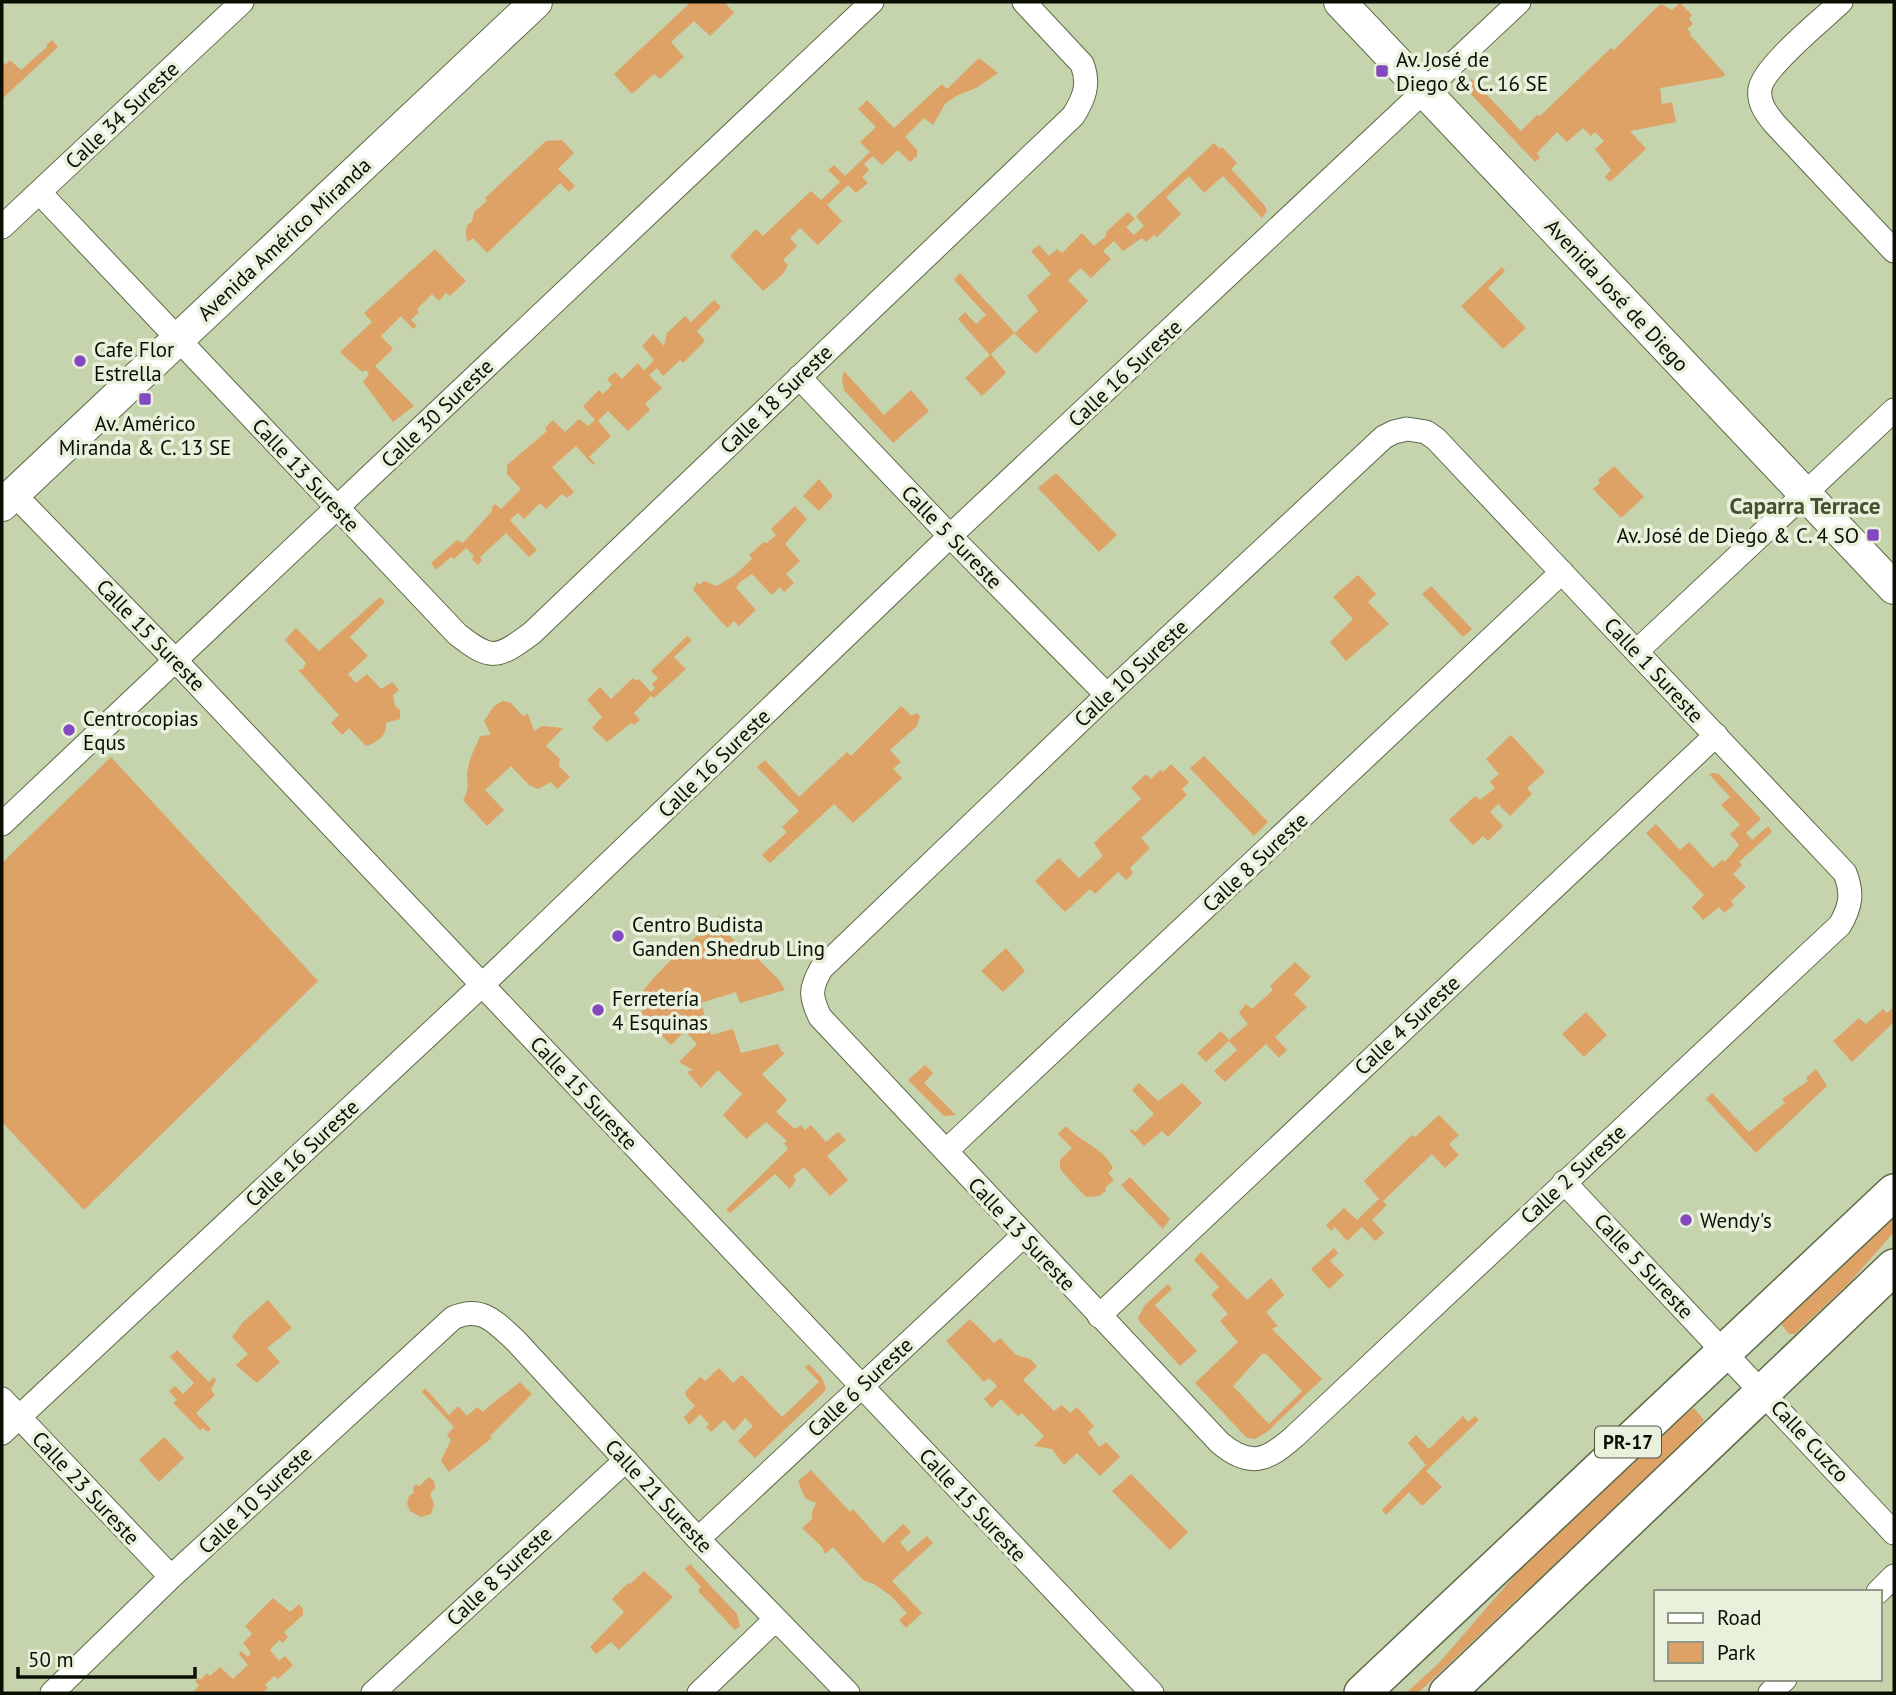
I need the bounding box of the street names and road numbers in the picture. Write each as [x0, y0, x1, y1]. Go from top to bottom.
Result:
street label: Calle 34 Sureste [59, 55, 185, 175]
street label: Avenida Américo Miranda [192, 152, 376, 326]
street label: Avenida José de Diego [1539, 213, 1695, 377]
street label: Calle 16 Sureste [1062, 313, 1188, 433]
street label: Calle 18 Sureste [714, 339, 838, 459]
street label: Calle 30 Sureste [375, 353, 499, 473]
street label: Calle 13 Sureste [246, 412, 366, 538]
street label: Calle 5 Sureste [896, 479, 1008, 595]
street label: Calle 15 Sureste [91, 573, 211, 697]
street label: Calle 1 Sureste [1598, 612, 1710, 728]
street label: Calle 10 Sureste [1068, 613, 1194, 733]
street label: Calle 16 Sureste [652, 703, 776, 823]
street label: Calle 8 Sureste [1197, 806, 1313, 918]
street label: Calle 4 Sureste [1349, 969, 1465, 1081]
street label: Calle 15 Sureste [524, 1030, 644, 1156]
street label: Calle 16 Sureste [239, 1093, 365, 1213]
street label: Calle 2 Sureste [1515, 1118, 1631, 1230]
street label: Calle 13 Sureste [962, 1171, 1082, 1297]
street label: Calle 5 Sureste [1588, 1208, 1700, 1324]
street label: Calle 6 Sureste [802, 1331, 918, 1443]
street label: Calle Cuzco [1765, 1394, 1855, 1488]
street label: Calle 23 Sureste [26, 1425, 146, 1551]
road number: PR-17 [1595, 1426, 1661, 1458]
street label: Calle 21 Sureste [599, 1433, 719, 1559]
street label: Calle 10 Sureste [192, 1440, 318, 1560]
street label: Calle 15 Sureste [913, 1442, 1033, 1568]
street label: Calle 8 Sureste [441, 1520, 557, 1632]

